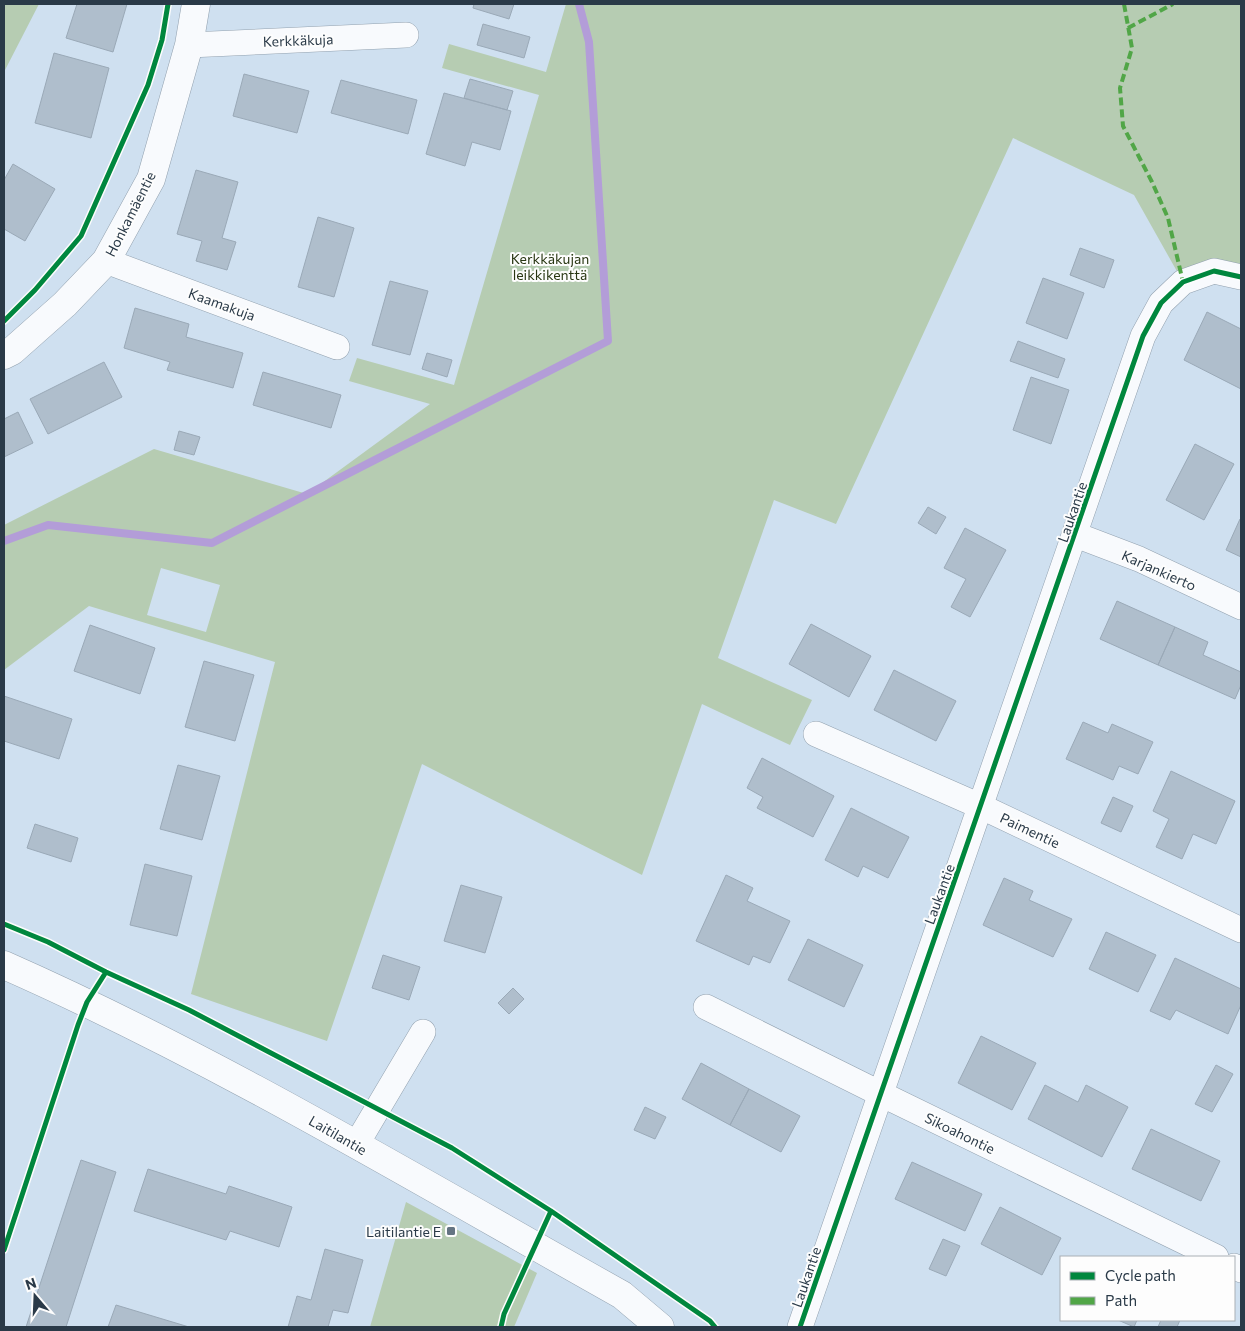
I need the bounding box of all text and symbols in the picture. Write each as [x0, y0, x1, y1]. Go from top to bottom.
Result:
street label: Kerkkäkuja [262, 30, 334, 50]
street label: Honkamäentie [101, 169, 159, 259]
park label: Kerkkäkujan leikkikenttä [511, 250, 589, 283]
street label: Kaamakuja [186, 284, 258, 324]
street label: Laukantie [1054, 480, 1090, 544]
street label: Karjankierto [1119, 546, 1199, 594]
street label: Paimentie [997, 809, 1063, 851]
street label: Laukantie [920, 862, 958, 926]
street label: Sikoahontie [922, 1109, 998, 1157]
street label: Laitilantie [306, 1112, 370, 1158]
place label: Laitilantie E [366, 1223, 441, 1240]
marker: Laitilantie E [445, 1225, 457, 1237]
street label: Laukantie [788, 1245, 824, 1309]
legend [1060, 1256, 1235, 1321]
text: Cycle path [1105, 1266, 1176, 1284]
north arrow [10, 1271, 60, 1321]
text: N [23, 1273, 38, 1293]
text: Path [1105, 1291, 1137, 1309]

